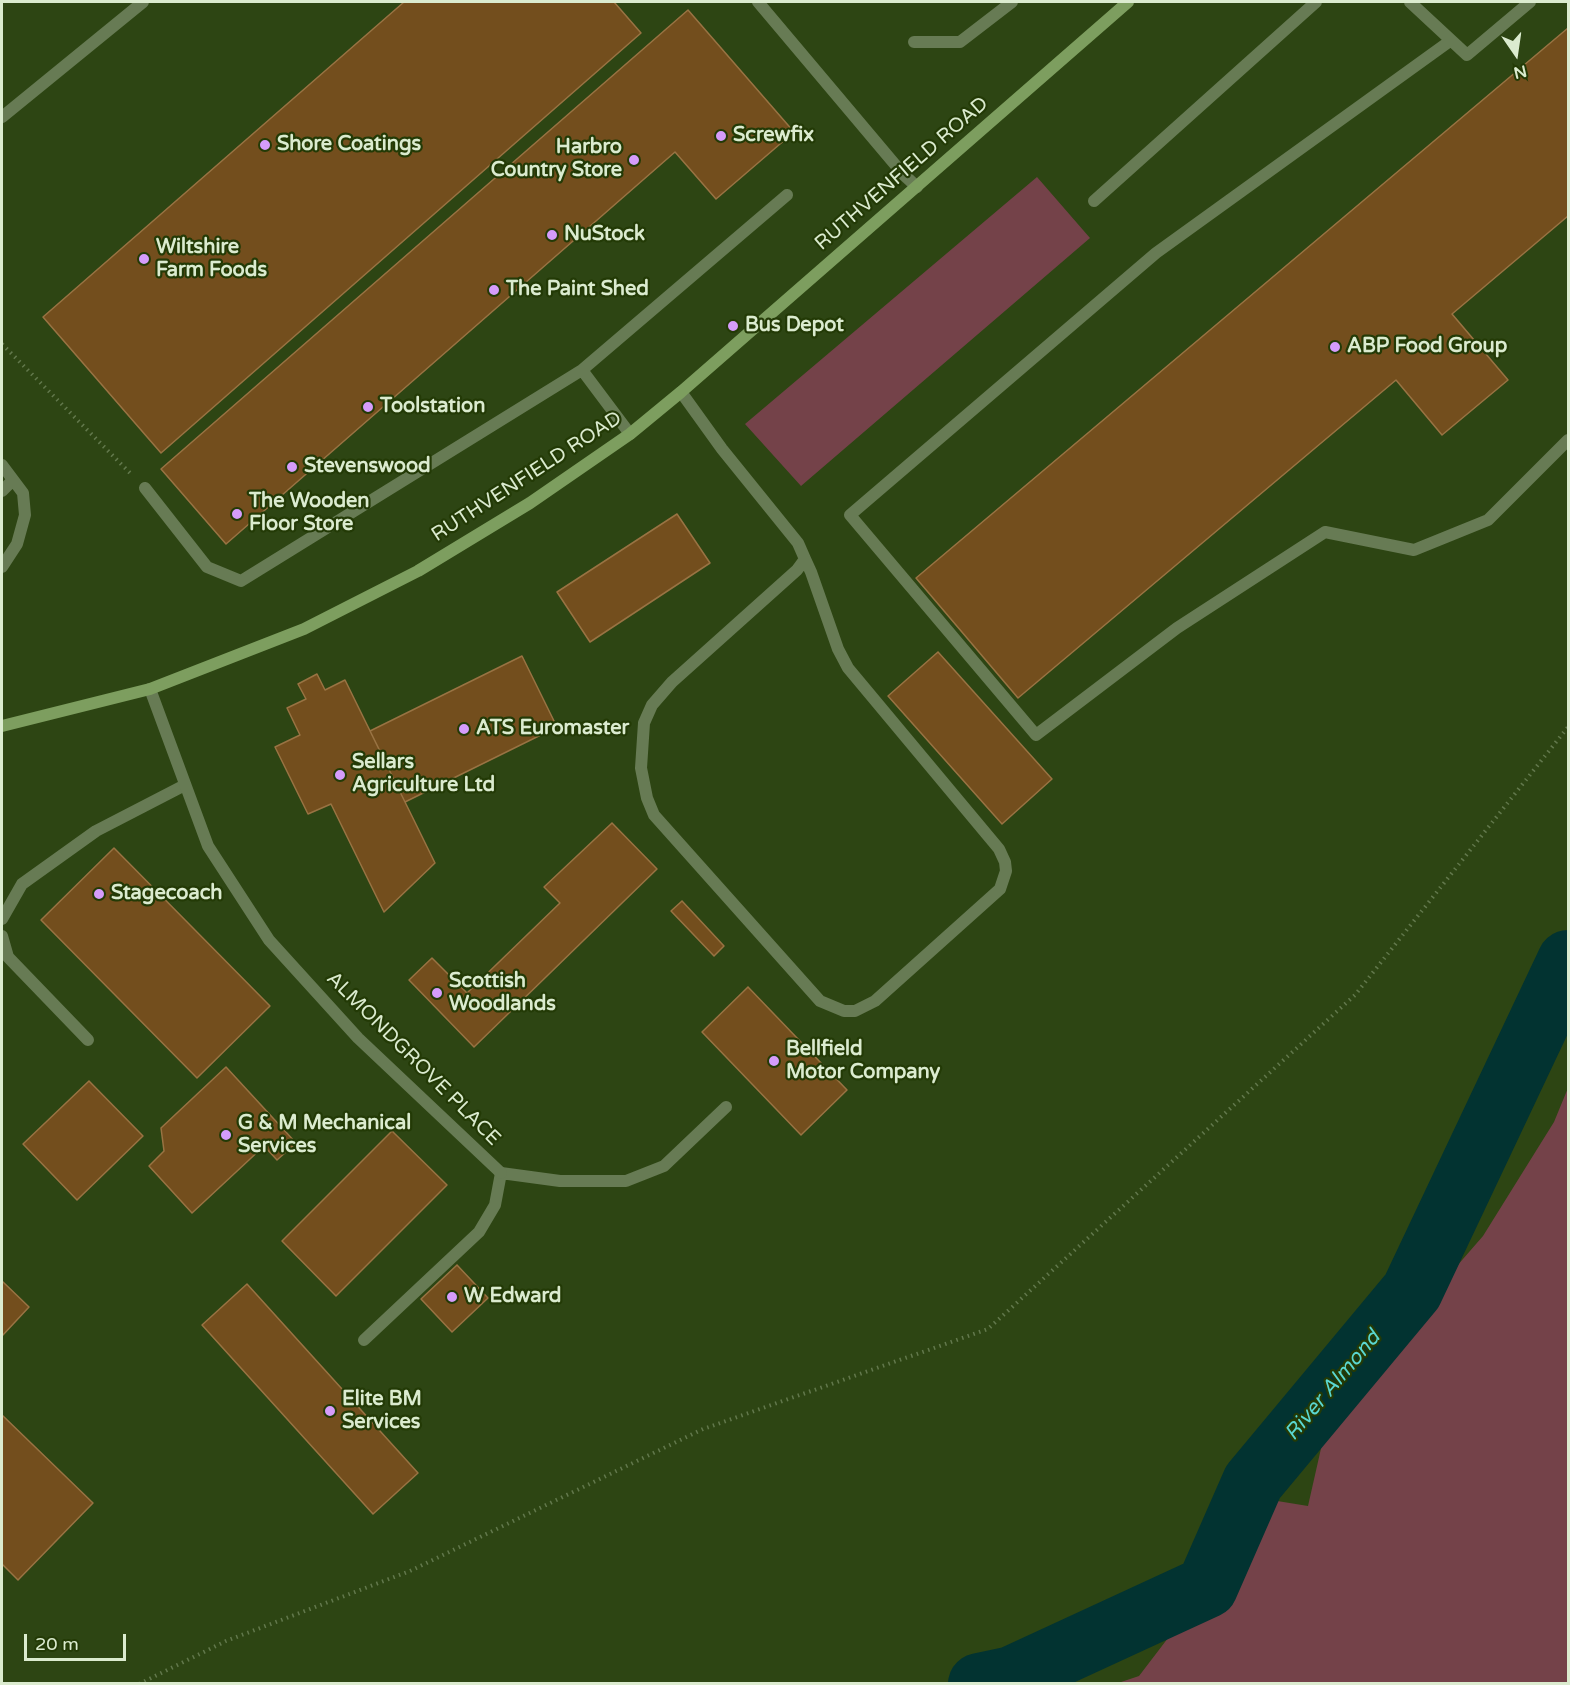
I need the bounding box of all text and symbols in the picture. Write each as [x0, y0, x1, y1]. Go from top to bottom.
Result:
north arrow [1486, 24, 1546, 84]
text: N [1512, 60, 1529, 83]
street label: RUTHVENFIELD ROAD [810, 92, 994, 256]
place label: Screwfix [733, 124, 814, 148]
marker: Screwfix [714, 129, 728, 143]
place label: Shore Coatings [277, 133, 421, 157]
place label: Harbro Country Store [491, 136, 622, 183]
marker: Shore Coatings [258, 138, 272, 152]
marker: Harbro Country Store [627, 153, 641, 167]
place label: NuStock [564, 223, 645, 247]
marker: NuStock [545, 228, 559, 242]
place label: Wiltshire Farm Foods [156, 236, 267, 283]
marker: Wiltshire Farm Foods [137, 252, 151, 266]
place label: The Paint Shed [506, 278, 649, 302]
marker: The Paint Shed [487, 283, 501, 297]
place label: Bus Depot [745, 314, 844, 338]
marker: Bus Depot [726, 319, 740, 333]
place label: ABP Food Group [1347, 335, 1507, 359]
marker: ABP Food Group [1328, 340, 1342, 354]
place label: Toolstation [380, 395, 485, 419]
marker: Toolstation [361, 400, 375, 414]
street label: RUTHVENFIELD ROAD [427, 407, 627, 547]
place label: Stevenswood [304, 455, 431, 479]
marker: Stevenswood [285, 460, 299, 474]
place label: The Wooden Floor Store [249, 490, 370, 537]
marker: The Wooden Floor Store [230, 507, 244, 521]
place label: ATS Euromaster [476, 717, 629, 741]
marker: ATS Euromaster [457, 722, 471, 736]
place label: Sellars Agriculture Ltd [352, 751, 495, 798]
marker: Sellars Agriculture Ltd [333, 768, 347, 782]
place label: Stagecoach [111, 882, 223, 906]
marker: Stagecoach [92, 887, 106, 901]
street label: ALMONDGROVE PLACE [321, 967, 505, 1151]
place label: Scottish Woodlands [449, 970, 556, 1017]
marker: Scottish Woodlands [430, 986, 444, 1000]
place label: Bellfield Motor Company [786, 1038, 940, 1085]
marker: Bellfield Motor Company [767, 1054, 781, 1068]
place label: G & M Mechanical Services [238, 1112, 411, 1159]
marker: G & M Mechanical Services [219, 1128, 233, 1142]
place label: W Edward [464, 1285, 561, 1309]
marker: W Edward [445, 1290, 459, 1304]
water label: River Almond [1280, 1326, 1386, 1446]
place label: Elite BM Services [342, 1388, 422, 1435]
marker: Elite BM Services [323, 1404, 337, 1418]
scale bar [27, 1622, 129, 1660]
text: 20 m [35, 1633, 79, 1655]

